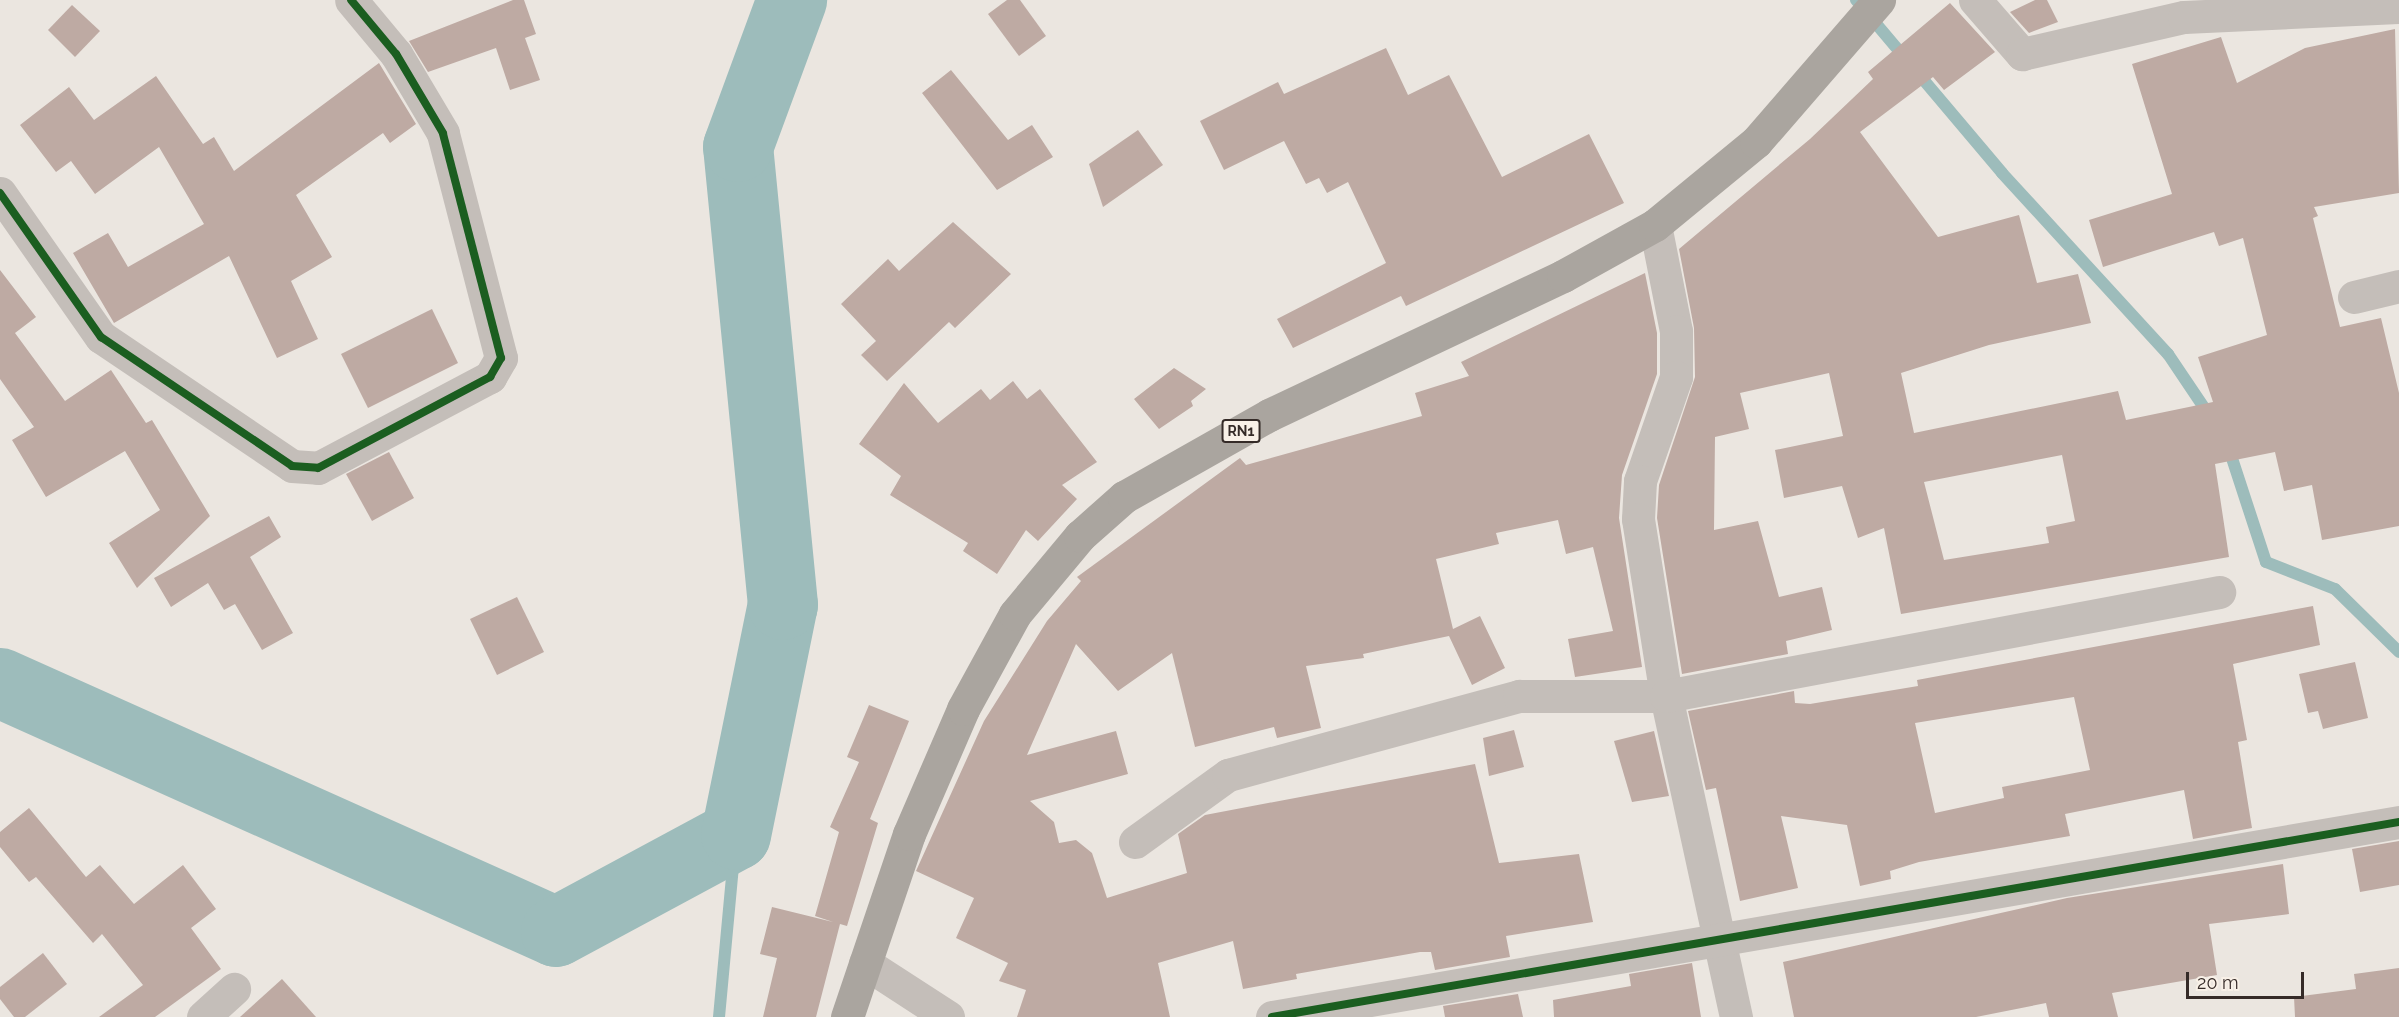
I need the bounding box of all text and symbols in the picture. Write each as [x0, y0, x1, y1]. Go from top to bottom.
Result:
road number: RN1 [1222, 420, 1260, 442]
scale bar [2189, 960, 2308, 998]
text: 20 m [2197, 972, 2239, 993]

